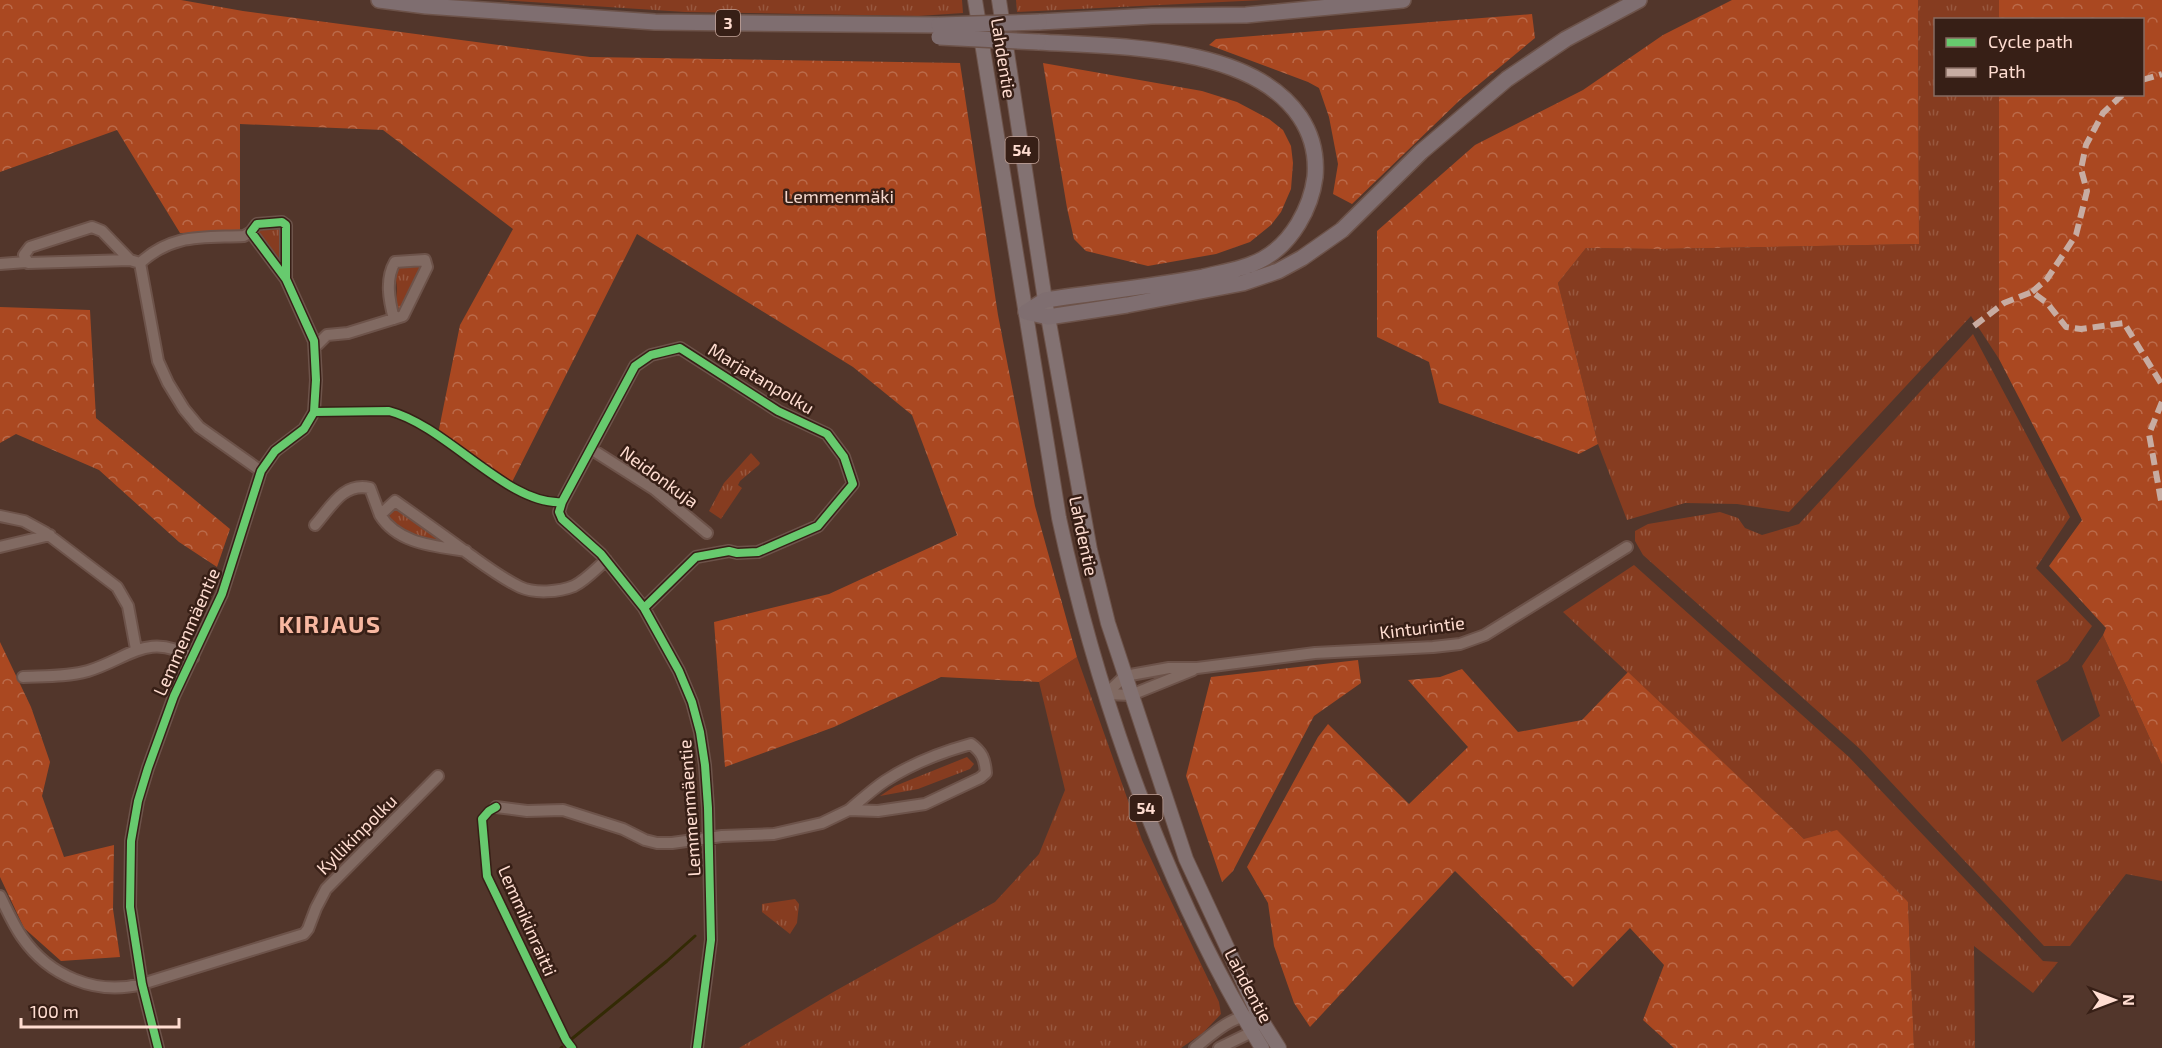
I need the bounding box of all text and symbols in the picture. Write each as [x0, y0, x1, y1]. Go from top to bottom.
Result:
road number: 3 [716, 10, 740, 36]
street label: Lahdentie [987, 16, 1021, 100]
legend [1934, 18, 2144, 96]
text: Cycle path [1988, 30, 2073, 52]
text: Path [1988, 60, 2026, 82]
road number: 54 [1006, 137, 1038, 163]
park label: Lemmenmäki [784, 185, 894, 207]
street label: Marjatanpolku [704, 338, 819, 418]
street label: Neidonkuja [616, 440, 703, 512]
street label: Lahdentie [1065, 494, 1103, 578]
street label: Lemmenmäentie [148, 564, 224, 699]
district label: KIRJAUS [278, 609, 382, 638]
street label: Kinturintie [1378, 611, 1466, 643]
street label: Lemmenmäentie [673, 739, 705, 877]
street label: Kyllikinpolku [312, 790, 401, 879]
road number: 54 [1130, 795, 1162, 821]
street label: Lemmikinraitti [494, 862, 562, 979]
street label: Lahdentie [1220, 945, 1278, 1026]
north arrow [2084, 970, 2144, 1030]
scale bar [21, 991, 178, 1029]
text: N [2120, 994, 2139, 1006]
text: 100 m [30, 1000, 79, 1022]

